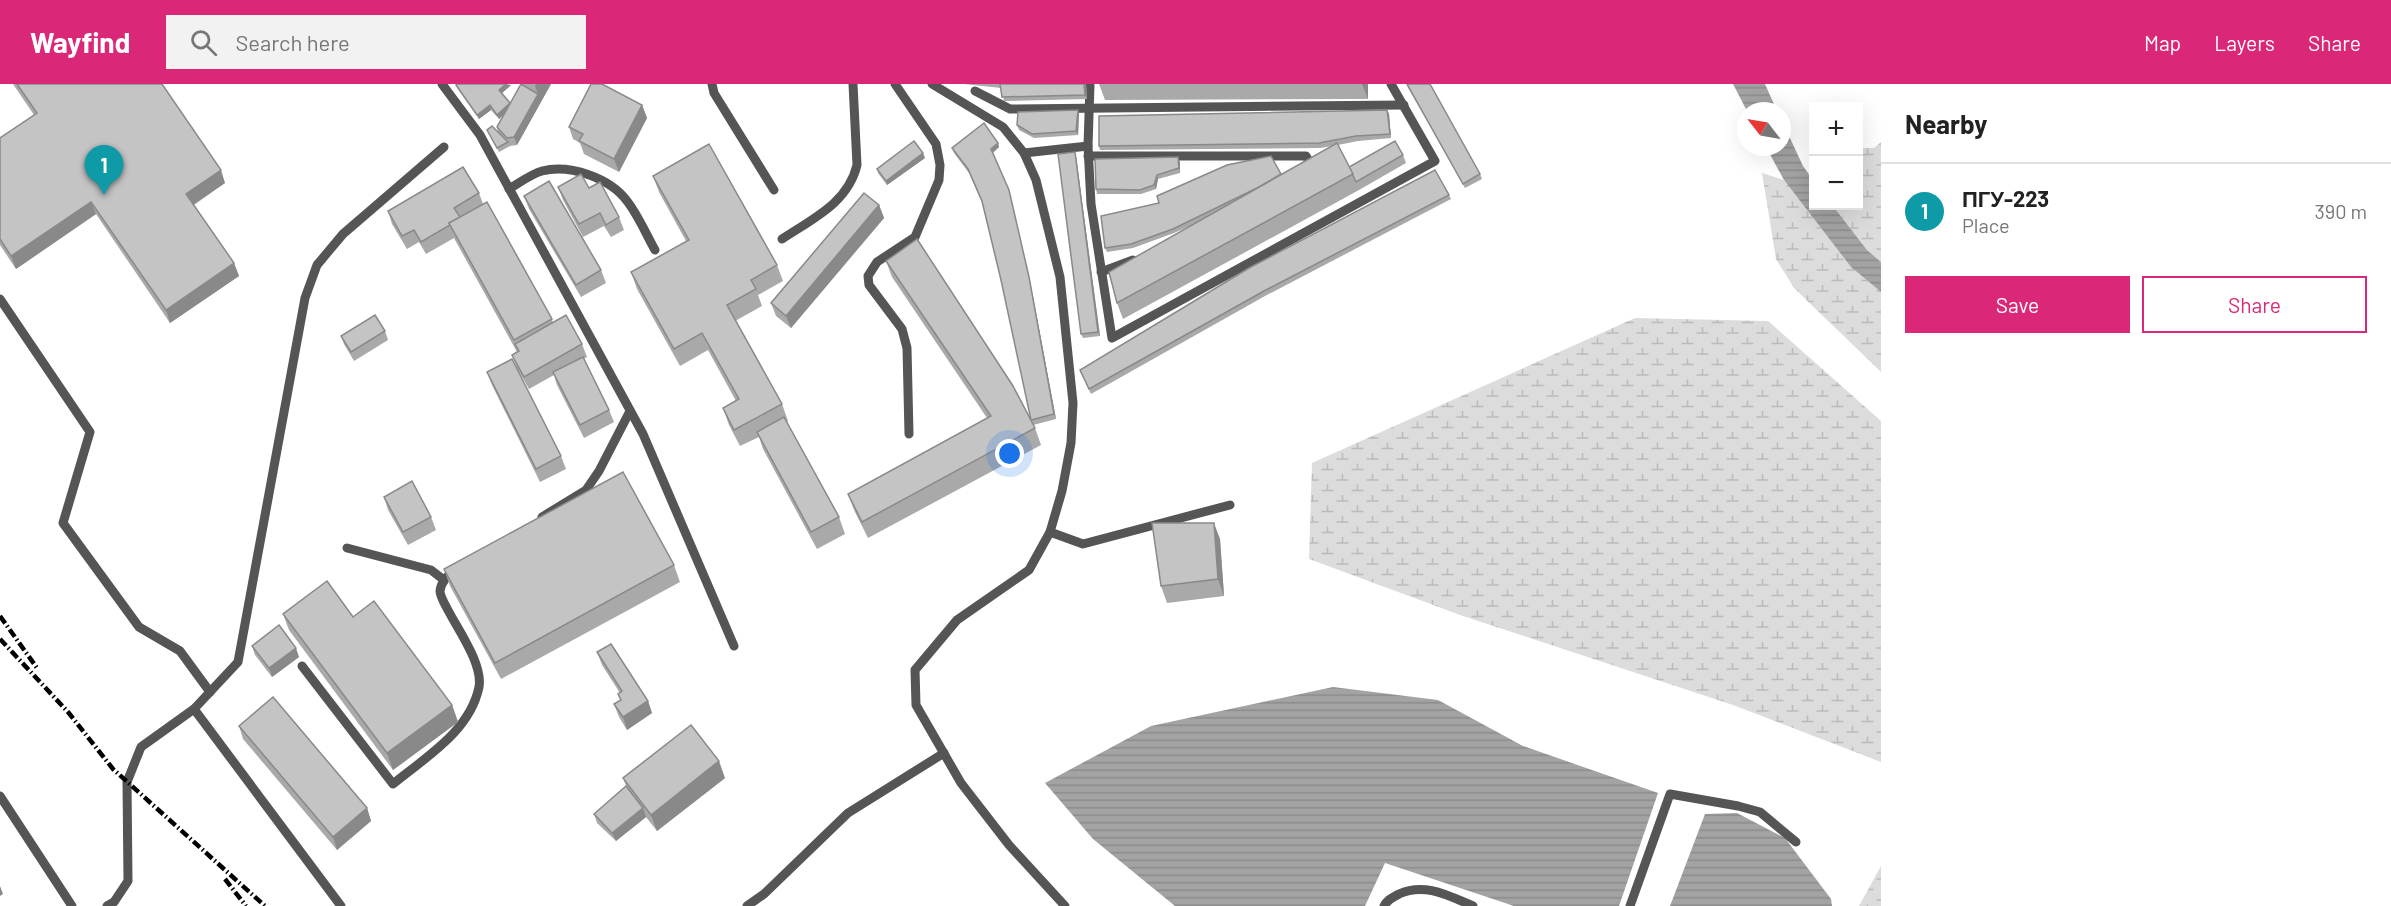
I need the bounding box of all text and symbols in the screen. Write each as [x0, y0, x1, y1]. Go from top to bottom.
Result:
search box [166, 15, 586, 69]
text: Wayfind [30, 25, 130, 59]
icon: search [187, 26, 220, 59]
text: Search here [235, 29, 350, 55]
text: Map [2144, 30, 2181, 55]
text: Layers [2214, 30, 2275, 55]
text: Share [2308, 30, 2361, 55]
north arrow [1737, 102, 1791, 156]
map controls [1809, 102, 1863, 210]
button: + [1809, 102, 1863, 156]
text: Nearby [1905, 108, 1987, 139]
pin: 1 [84, 146, 124, 195]
button: − [1809, 156, 1863, 210]
text: ПГУ-223 [1962, 185, 2049, 211]
text: 1 [1921, 199, 1928, 223]
text: 390 m [2314, 199, 2367, 223]
text: Place [1962, 213, 2010, 237]
button: Save [1905, 276, 2130, 333]
button: Share [2142, 276, 2367, 333]
your location [995, 439, 1024, 468]

